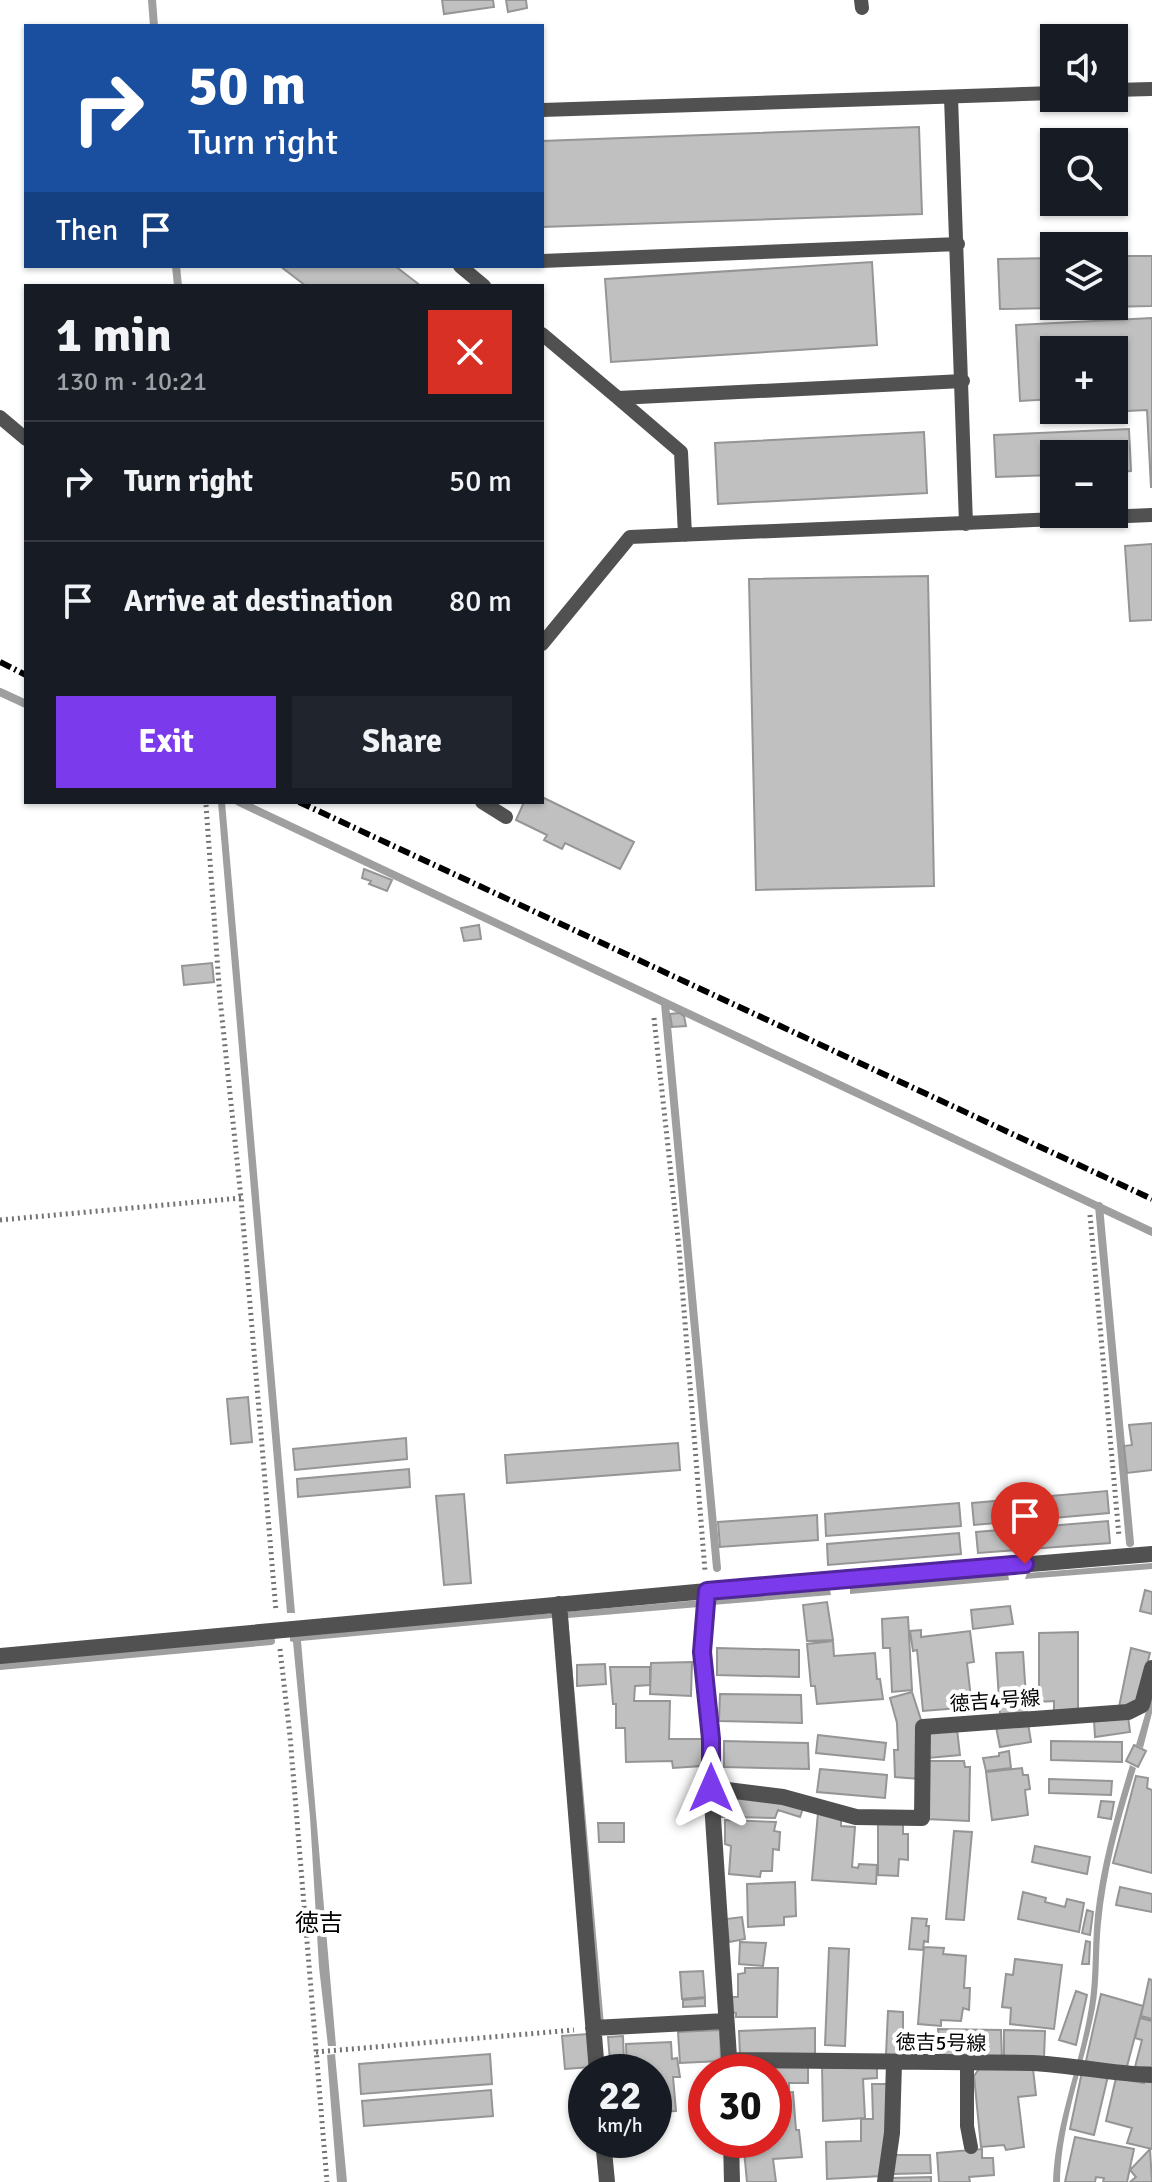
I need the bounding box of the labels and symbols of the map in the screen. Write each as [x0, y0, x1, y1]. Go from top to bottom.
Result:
pin [991, 1482, 1059, 1564]
street label: 徳吉4号線 [949, 1685, 1041, 1717]
position arrow [669, 1746, 753, 1830]
district label: 徳吉 [295, 1908, 343, 1938]
street label: 徳吉5号線 [895, 2030, 987, 2056]
speed limit sign: 30 [688, 2054, 792, 2158]

